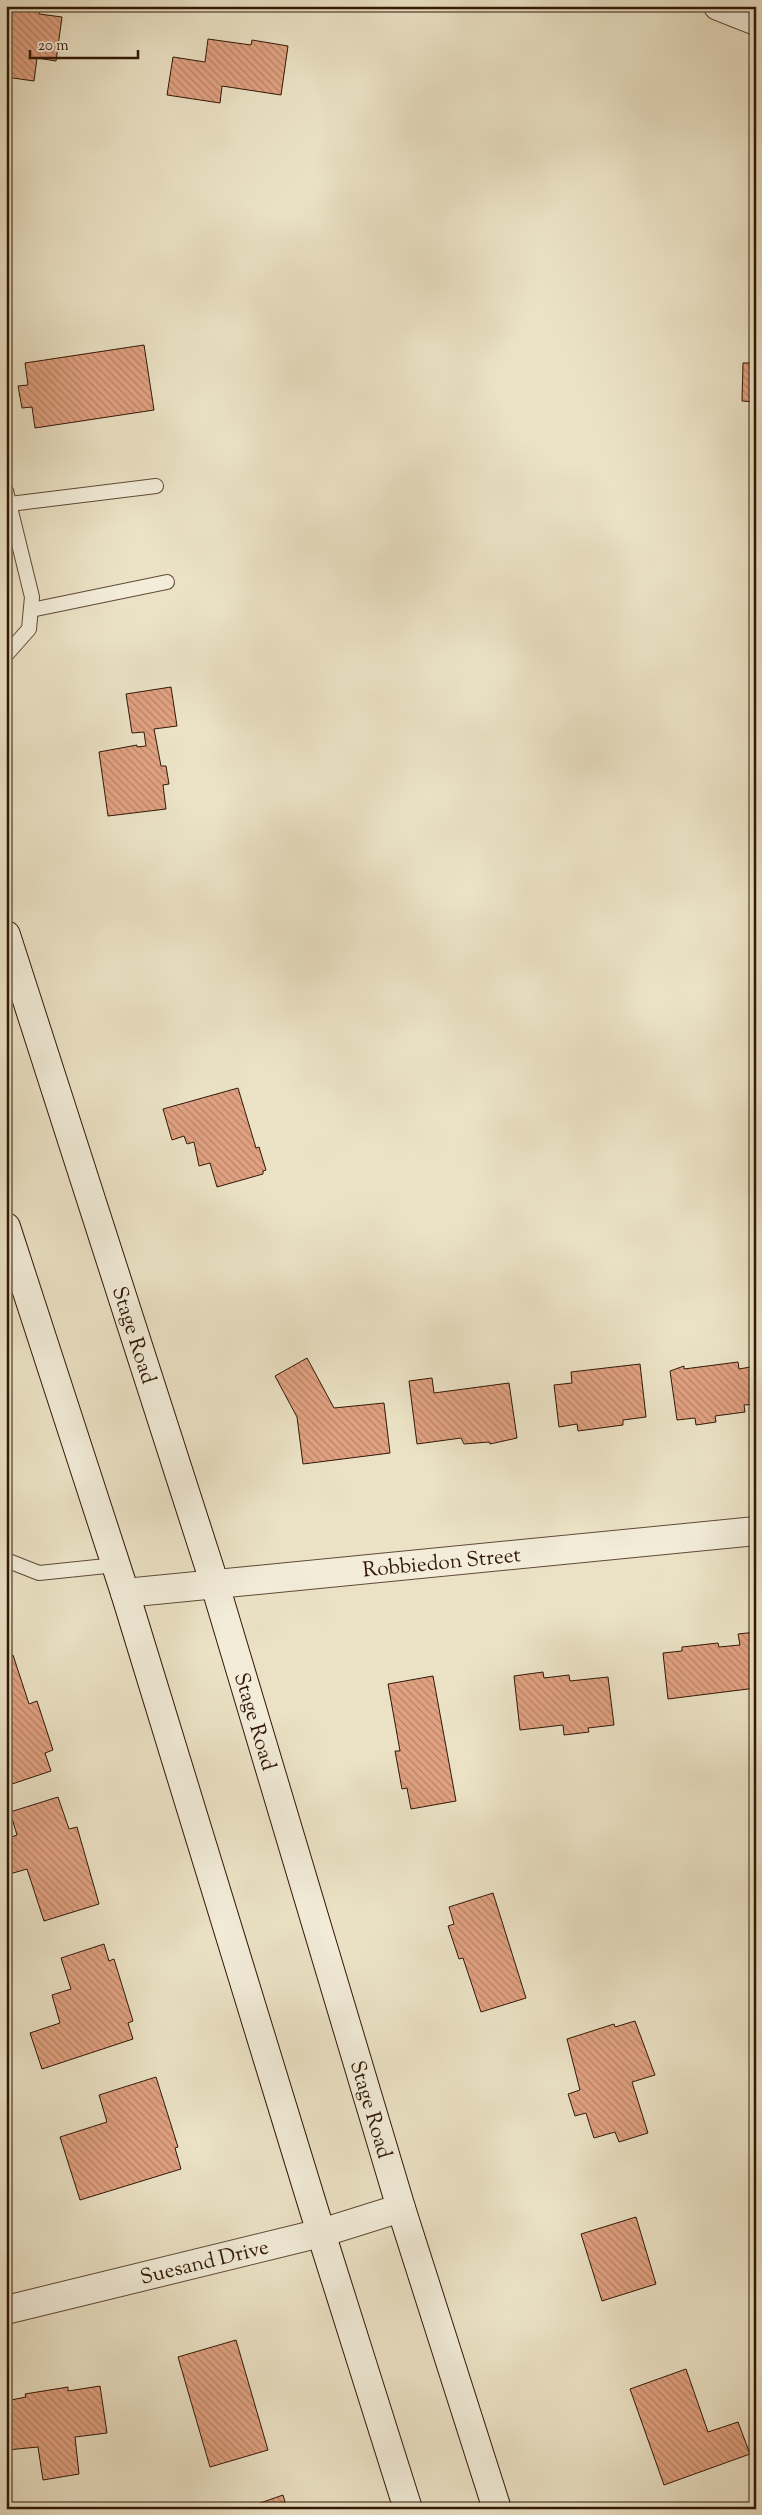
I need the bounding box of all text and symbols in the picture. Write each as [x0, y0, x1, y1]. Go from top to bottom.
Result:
scale bar [30, 28, 138, 60]
text: 20 m [38, 36, 69, 57]
street label: Stage Road [103, 1283, 162, 1388]
street label: Robbiedon Street [361, 1541, 522, 1587]
street label: Stage Road [225, 1669, 283, 1775]
street label: Stage Road [341, 2057, 398, 2163]
street label: Suesand Drive [137, 2233, 272, 2294]

